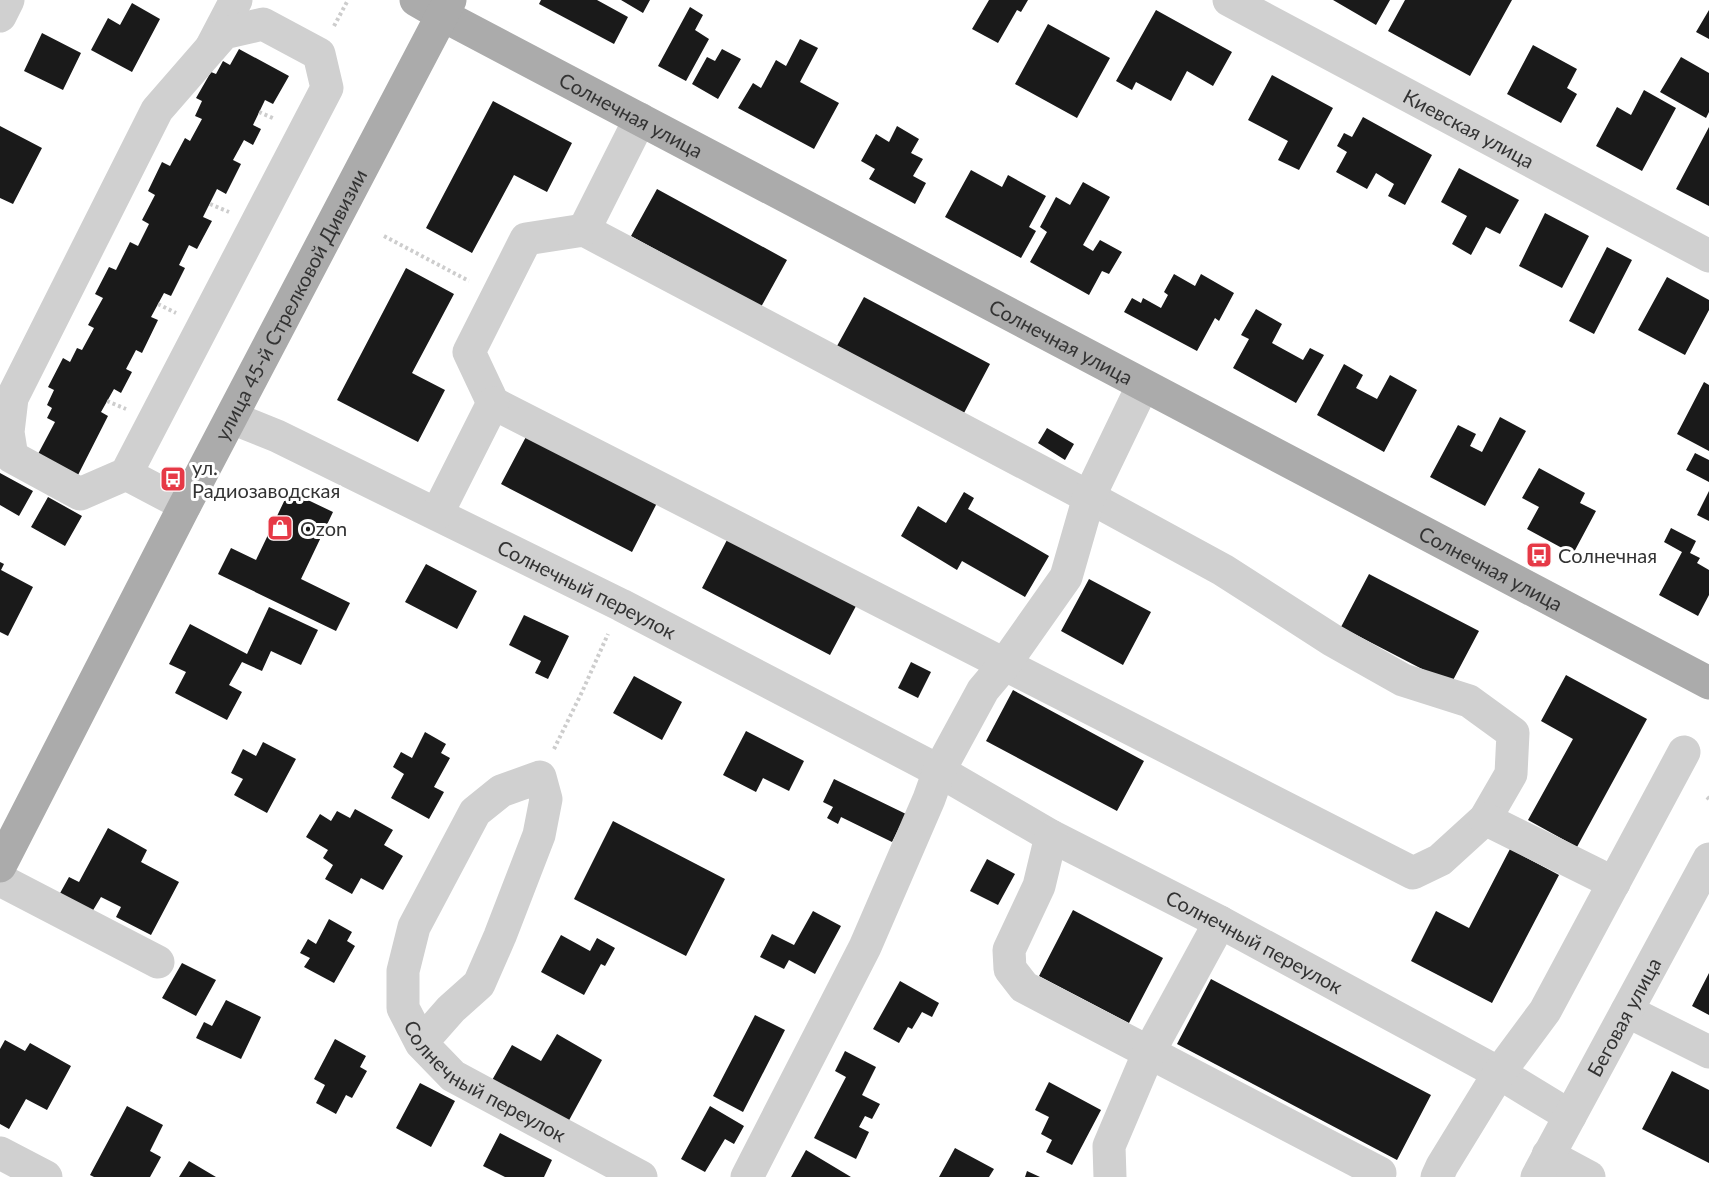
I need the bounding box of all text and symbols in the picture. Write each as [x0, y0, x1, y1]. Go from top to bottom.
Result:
street label: Солнечная улица [555, 67, 707, 162]
street label: Киевская улица [1399, 83, 1539, 173]
street label: улица 45-й Стрелковой Дивизии [209, 165, 371, 444]
street label: Солнечная улица [985, 294, 1137, 389]
place label: ул. Радиозаводская [192, 455, 340, 502]
bus stop icon: ул. Радиозаводская [158, 464, 188, 494]
shop icon: Ozon [265, 513, 295, 543]
place label: Ozon [300, 516, 347, 540]
street label: Солнечная улица [1415, 520, 1567, 616]
street label: Солнечный переулок [494, 534, 681, 644]
bus stop icon: Солнечная [1524, 540, 1554, 570]
place label: Солнечная [1558, 543, 1657, 567]
street label: Солнечный переулок [1162, 885, 1347, 998]
street label: Беговая улица [1582, 953, 1665, 1080]
street label: Солнечный переулок [399, 1016, 571, 1147]

